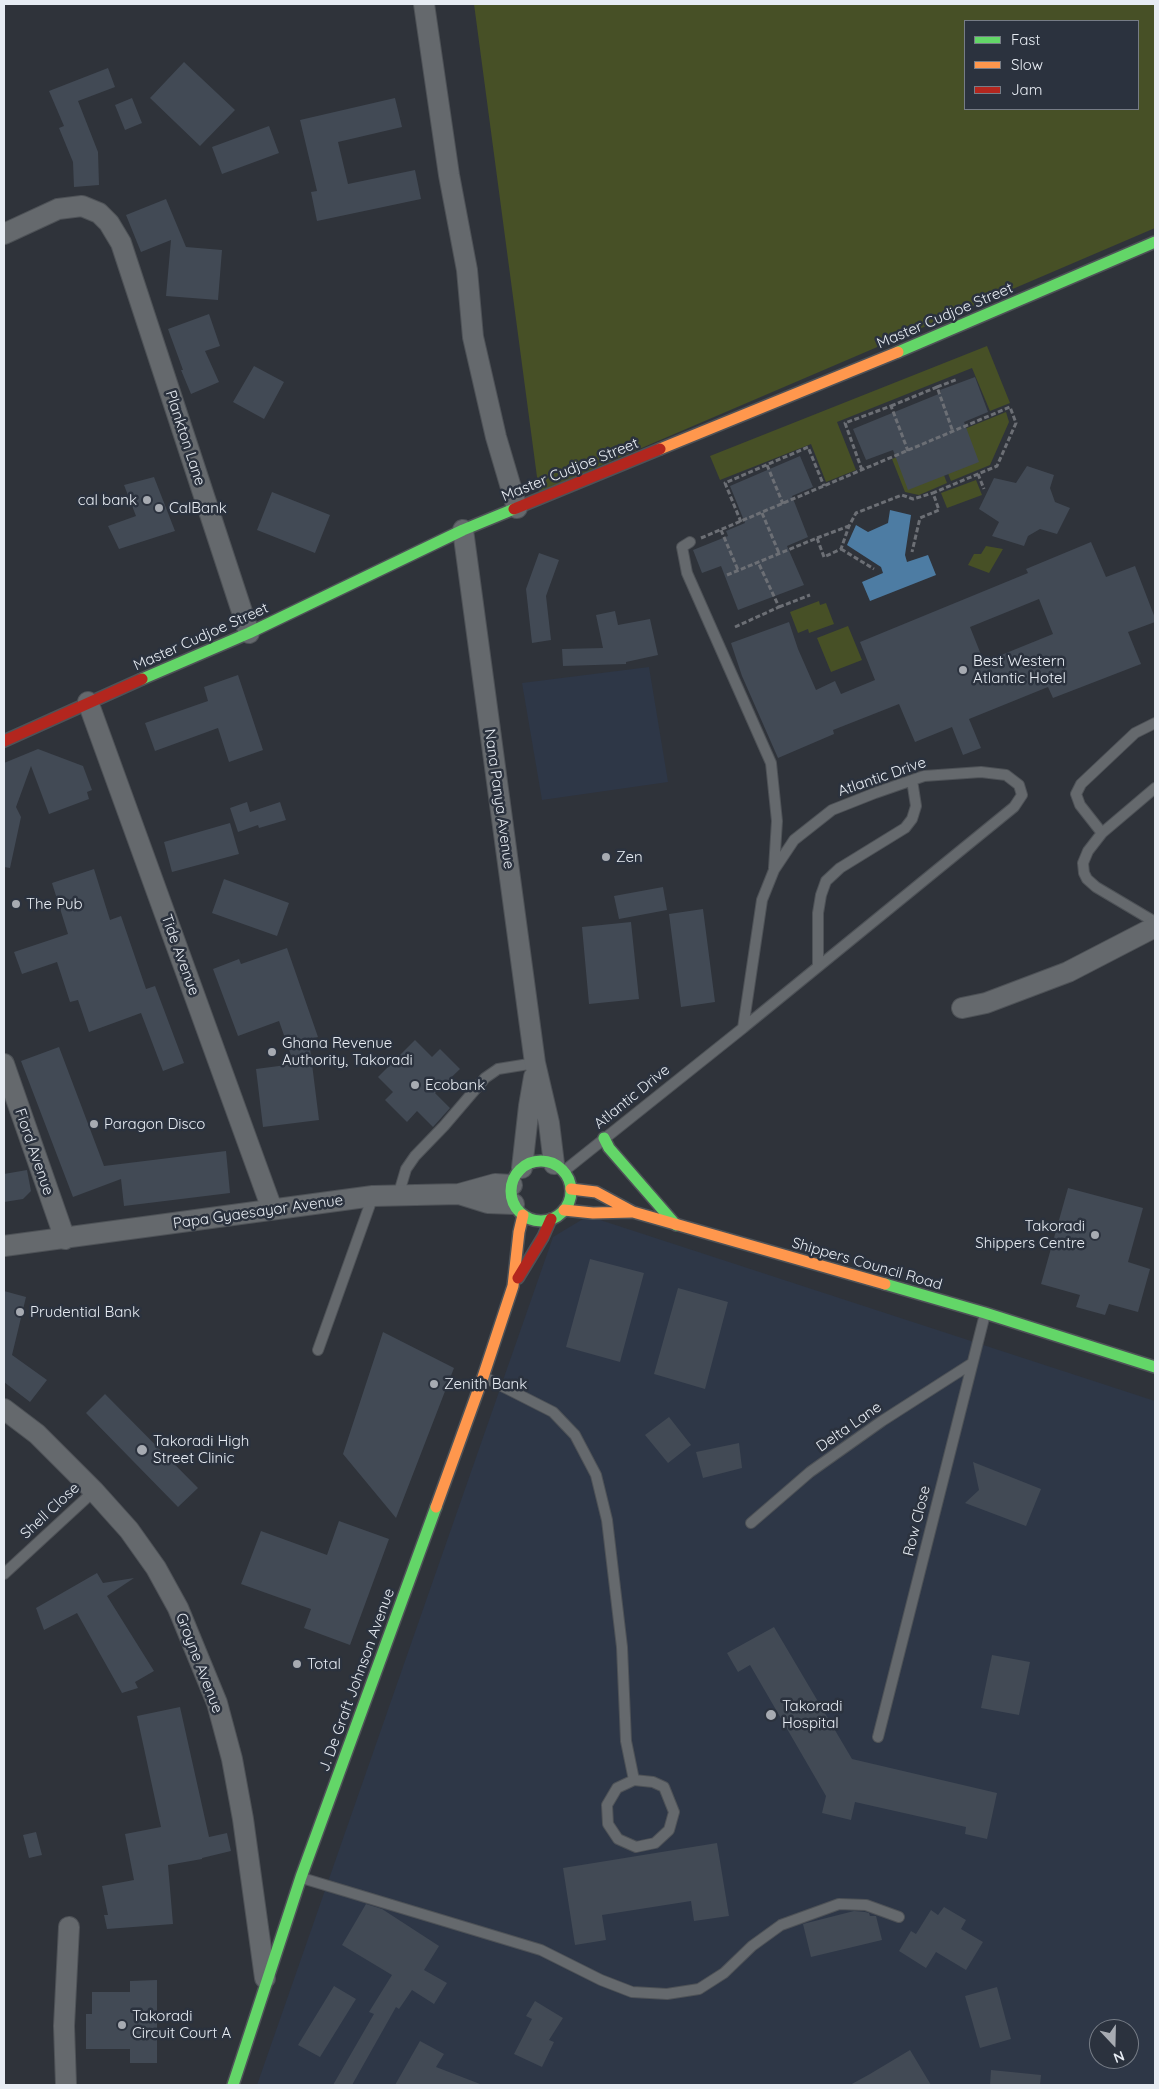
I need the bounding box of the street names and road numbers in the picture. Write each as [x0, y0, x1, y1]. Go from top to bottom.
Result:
street label: Master Cudjoe Street [874, 279, 1016, 353]
street label: Plankton Lane [161, 388, 209, 488]
street label: Master Cudjoe Street [499, 434, 641, 506]
street label: Master Cudjoe Street [131, 599, 271, 675]
street label: Nana Panya Avenue [480, 728, 518, 870]
street label: Atlantic Drive [835, 753, 929, 801]
street label: Tide Avenue [157, 912, 203, 998]
street label: Atlantic Drive [591, 1061, 673, 1133]
street label: Fiord Avenue [11, 1106, 57, 1198]
street label: Papa Gyaesayor Avenue [172, 1191, 344, 1233]
street label: Shippers Council Road [790, 1234, 944, 1294]
street label: Delta Lane [813, 1398, 885, 1456]
street label: Shell Close [17, 1479, 83, 1543]
street label: Row Close [900, 1484, 934, 1558]
street label: J. De Graft Johnson Avenue [315, 1586, 399, 1774]
street label: Groyne Avenue [172, 1610, 226, 1716]

